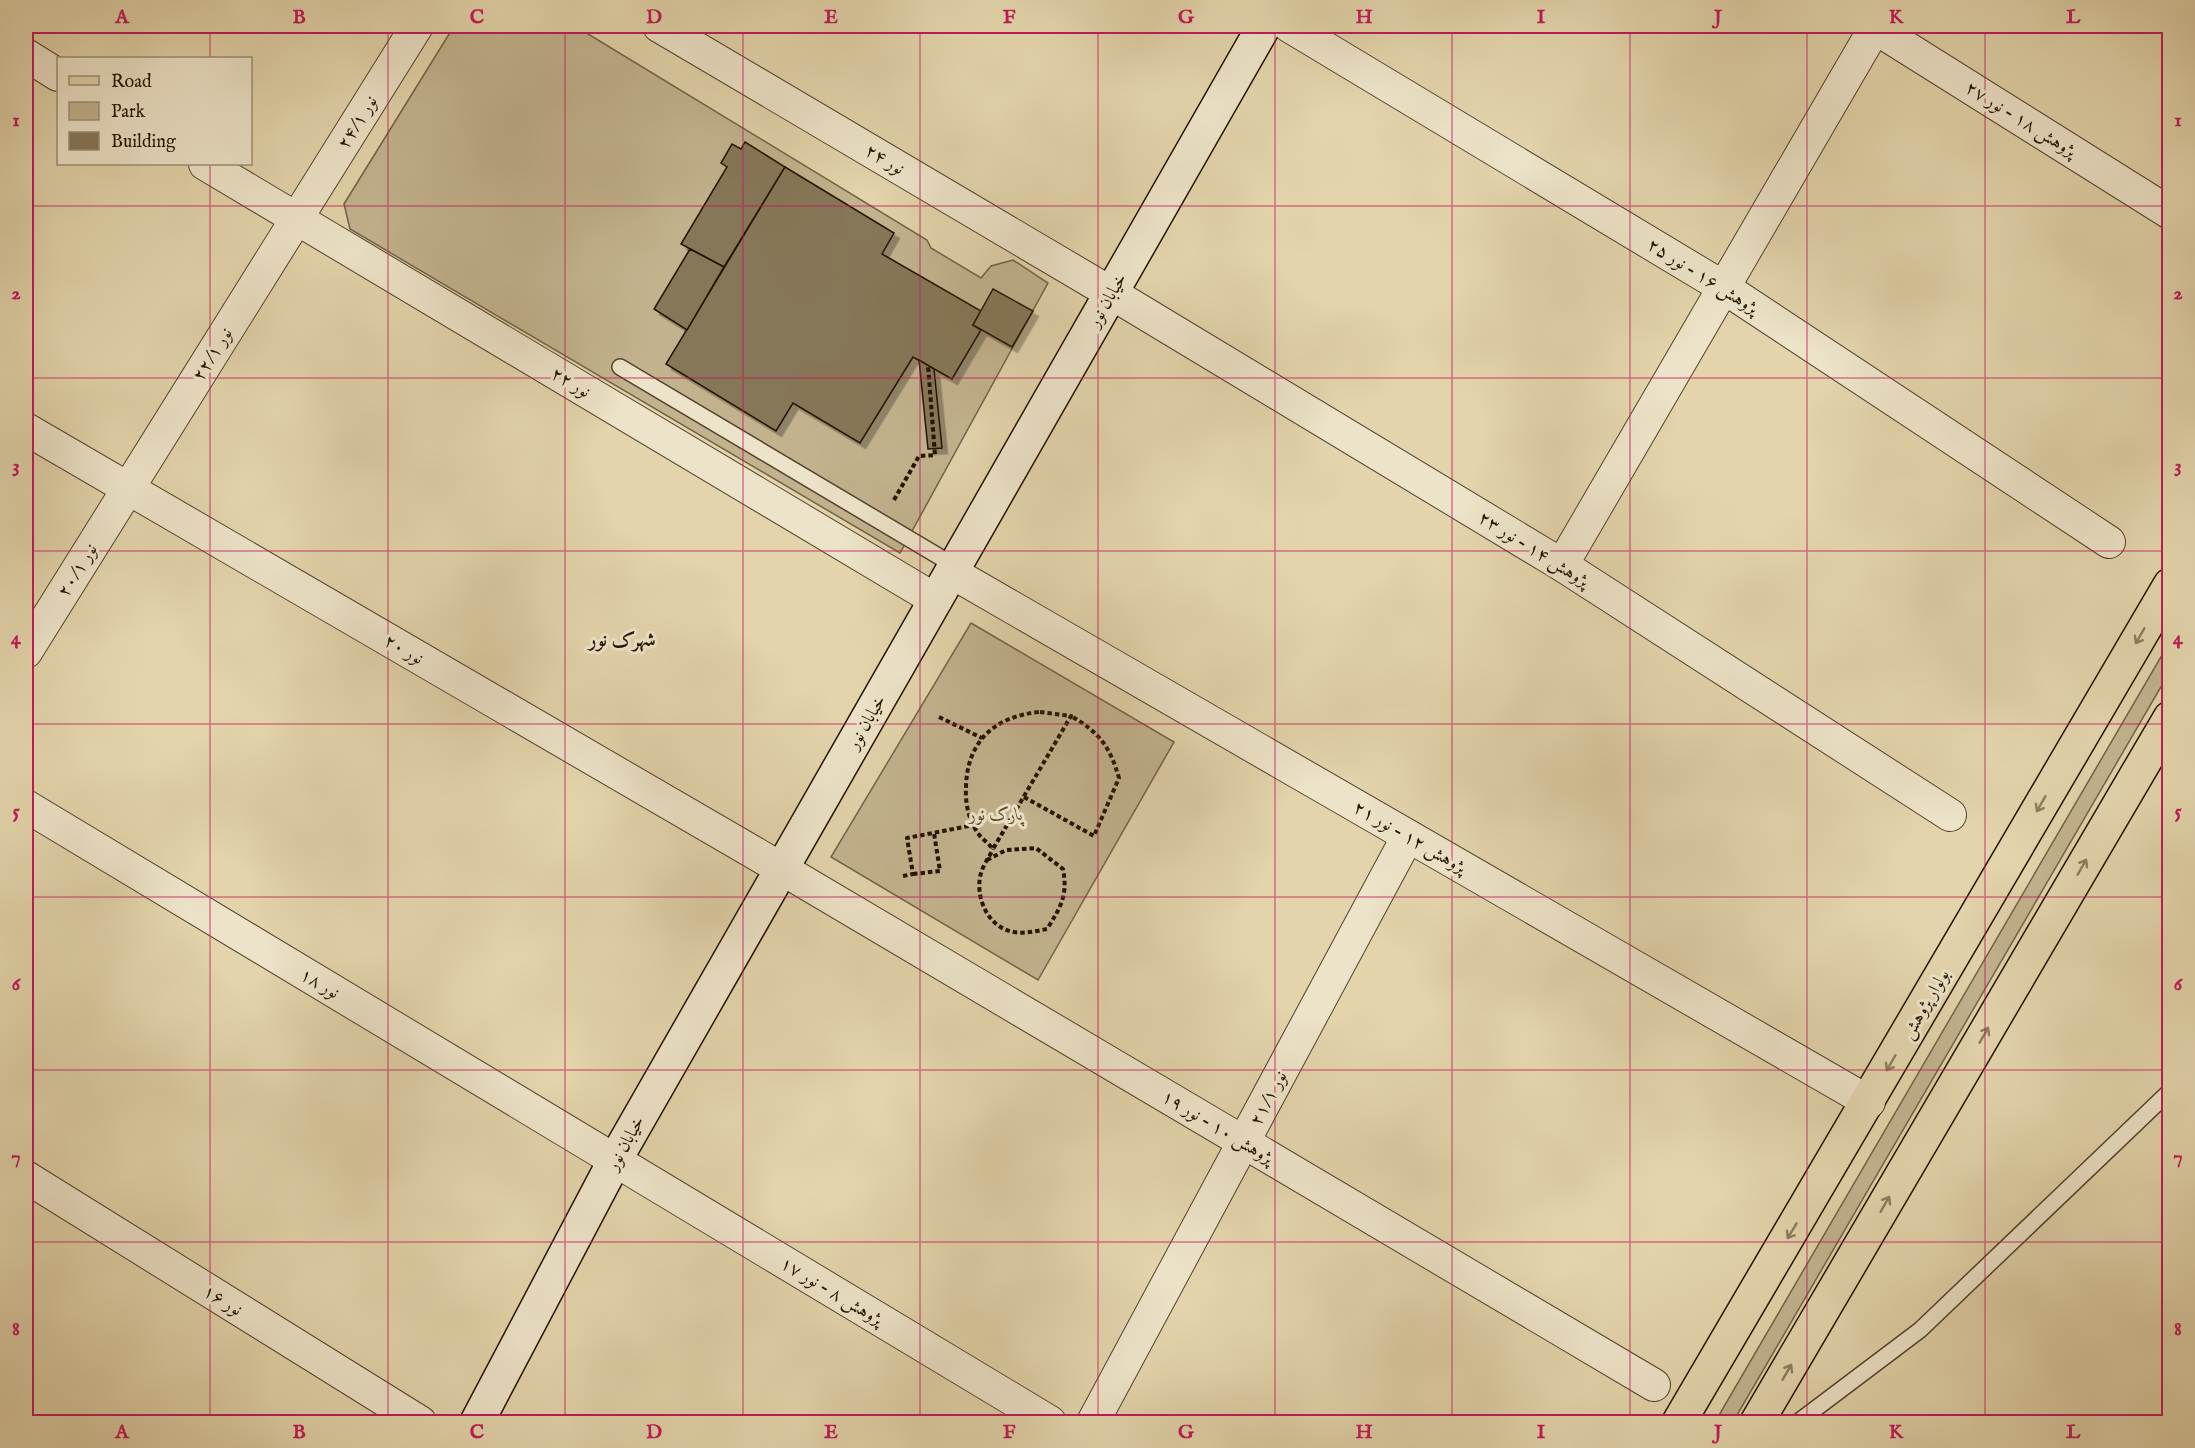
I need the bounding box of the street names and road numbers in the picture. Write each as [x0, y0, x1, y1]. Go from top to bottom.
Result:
street label: پژوهش ۱۸ - نور ۲۷ [1961, 77, 2081, 164]
street label: نور ۲۴/۱ [333, 92, 384, 154]
street label: نور ۲۴ [860, 140, 908, 181]
street label: پژوهش ۱۶ - نور ۲۵ [1643, 234, 1763, 321]
street label: خیابان نور [1083, 269, 1133, 334]
street label: نور ۲۲/۱ [188, 324, 239, 386]
street label: نور ۲۲ [546, 363, 594, 404]
street label: پژوهش ۱۴ - نور ۲۳ [1474, 507, 1594, 594]
street label: نور ۲۰/۱ [53, 540, 104, 602]
street label: نور ۲۰ [379, 630, 427, 671]
street label: خیابان نور [842, 691, 892, 756]
street label: پژوهش ۱۲ - نور ۲۱ [1349, 797, 1471, 881]
street label: نور ۱۸ [295, 964, 343, 1005]
street label: بولوار پژوهش [1897, 966, 1956, 1044]
street label: نور ۲۱/۱ [1245, 1067, 1293, 1130]
street label: پژوهش ۱۰ - نور ۱۹ [1157, 1086, 1279, 1172]
street label: خیابان نور [601, 1112, 651, 1177]
street label: پژوهش ۸ - نور ۱۷ [776, 1253, 888, 1333]
street label: نور ۱۶ [198, 1280, 246, 1322]

